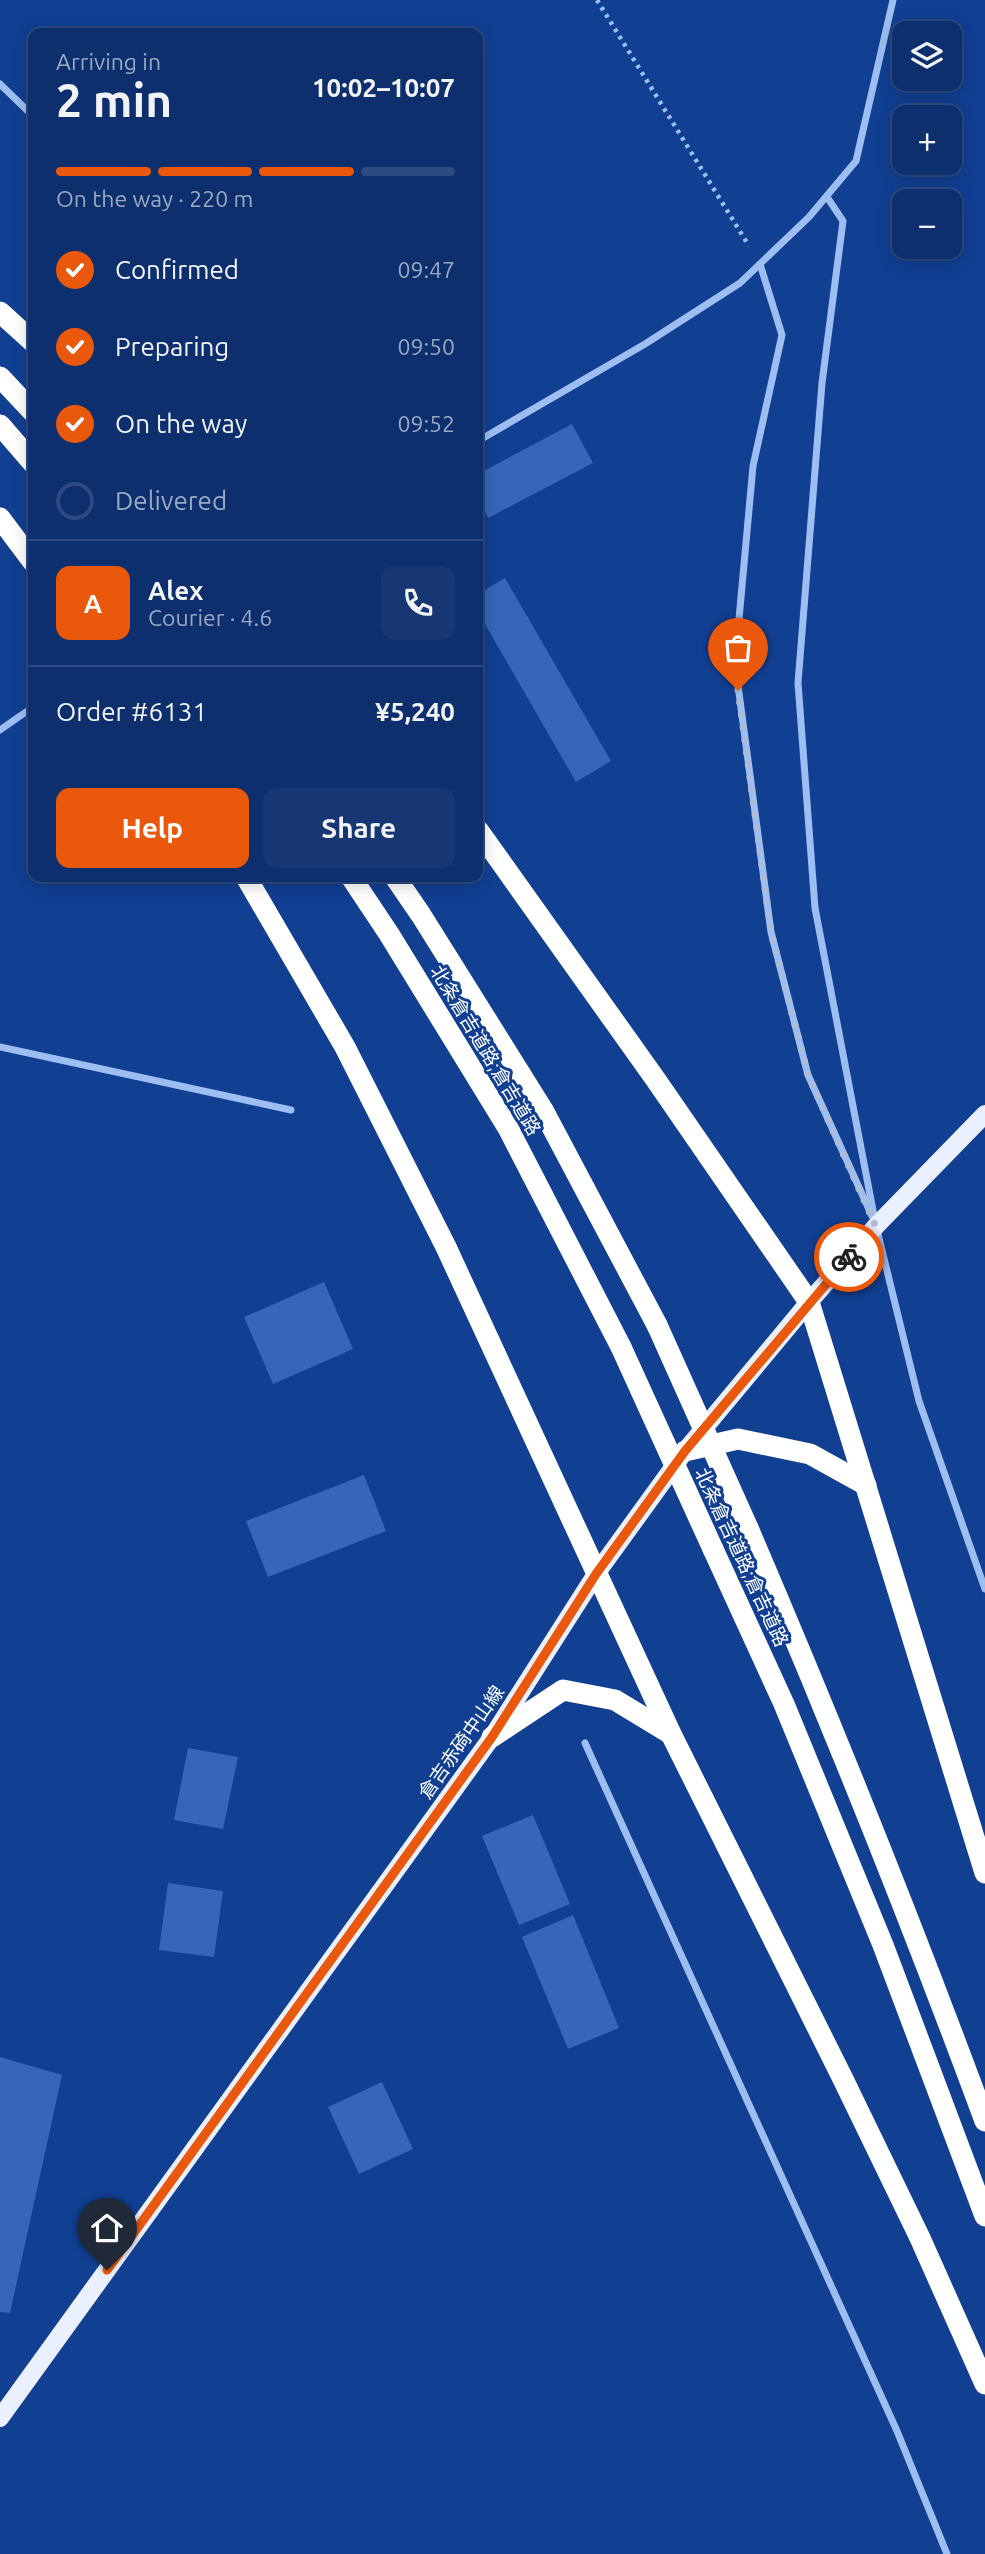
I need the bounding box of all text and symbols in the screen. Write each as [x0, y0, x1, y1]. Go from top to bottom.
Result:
map controls [892, 21, 962, 259]
button: layers [892, 21, 962, 91]
text: Arriving in [56, 49, 161, 74]
text: 10:02–10:07 [312, 73, 455, 102]
text: 2 min [56, 74, 172, 126]
button: + [892, 105, 962, 175]
text: On the way · 220 m [56, 186, 253, 211]
button: − [892, 189, 962, 259]
icon: check [56, 251, 94, 289]
text: Confirmed [115, 255, 239, 284]
text: 09:47 [397, 257, 455, 282]
icon: check [56, 328, 94, 366]
text: Preparing [115, 332, 229, 361]
text: 09:50 [397, 334, 455, 359]
icon: check [56, 405, 94, 443]
text: On the way [115, 409, 247, 438]
text: 09:52 [397, 411, 455, 436]
text: Delivered [115, 486, 227, 515]
button: phone [381, 566, 455, 640]
text: Alex [148, 576, 203, 605]
text: A [84, 589, 102, 618]
text: Courier · 4.6 [148, 605, 272, 630]
pin [708, 618, 768, 690]
icon: bag [719, 629, 757, 667]
text: Order #6131 [56, 697, 207, 726]
text: ¥5,240 [375, 697, 455, 726]
button: Help [56, 788, 249, 868]
button: Share [263, 788, 455, 868]
street label: 北条倉吉道路;倉吉道路 [426, 961, 546, 1139]
courier [814, 1222, 884, 1292]
icon: bike [830, 1238, 868, 1276]
street label: 北条倉吉道路;倉吉道路 [691, 1464, 793, 1650]
street label: 倉吉赤碕中山線 [414, 1681, 508, 1803]
pin [77, 2198, 137, 2270]
icon: home [88, 2209, 126, 2247]

